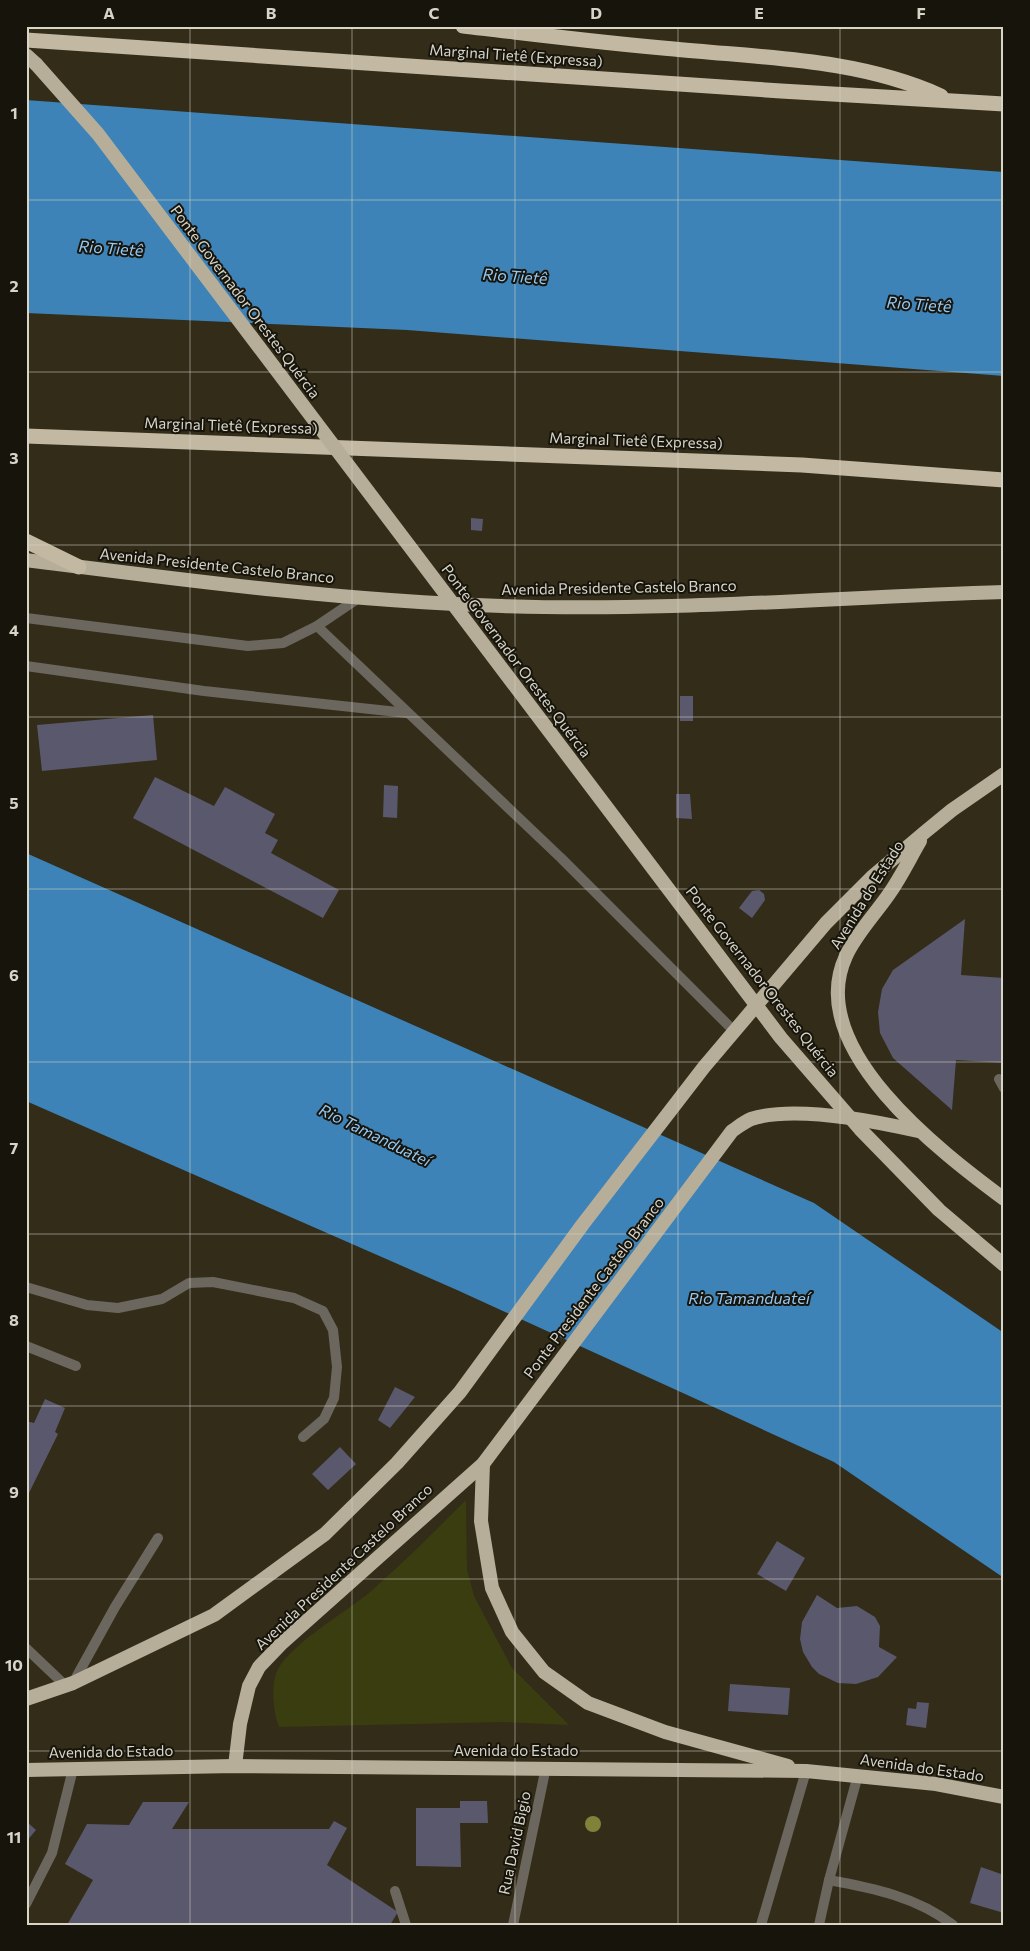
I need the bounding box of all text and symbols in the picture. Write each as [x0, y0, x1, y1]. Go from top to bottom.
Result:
text: A [103, 3, 115, 22]
text: B [266, 3, 277, 22]
text: C [429, 3, 440, 22]
text: D [590, 3, 602, 22]
text: E [754, 3, 764, 22]
text: F [916, 3, 926, 22]
street label: Marginal Tietê (Expressa) [429, 40, 603, 70]
text: 1 [10, 103, 18, 122]
street label: Ponte Governador Orestes Quércia [167, 201, 324, 402]
water label: Rio Tietê [78, 236, 145, 259]
water label: Rio Tietê [482, 264, 549, 287]
text: 2 [9, 276, 19, 295]
water label: Rio Tietê [886, 292, 953, 315]
street label: Marginal Tietê (Expressa) [144, 413, 318, 437]
street label: Marginal Tietê (Expressa) [549, 428, 723, 452]
text: 3 [9, 448, 19, 467]
street label: Avenida Presidente Castelo Branco [99, 544, 335, 586]
street label: Ponte Governador Orestes Quércia [438, 560, 595, 761]
street label: Avenida Presidente Castelo Branco [501, 576, 737, 598]
text: 4 [9, 620, 19, 639]
text: 5 [9, 793, 19, 812]
street label: Avenida do Estado [825, 837, 907, 952]
street label: Ponte Governador Orestes Quércia [683, 882, 843, 1080]
text: 6 [9, 965, 19, 984]
water label: Rio Tamanduateí [316, 1099, 437, 1171]
text: 7 [10, 1138, 19, 1157]
street label: Ponte Presidente Castelo Branco [519, 1193, 667, 1382]
water label: Rio Tamanduateí [688, 1288, 813, 1307]
text: 8 [9, 1310, 19, 1329]
street label: Avenida Presidente Castelo Branco [251, 1479, 436, 1653]
text: 9 [9, 1482, 19, 1501]
text: 10 [5, 1655, 23, 1674]
street label: Avenida do Estado [48, 1741, 174, 1761]
street label: Avenida do Estado [454, 1741, 578, 1759]
street label: Avenida do Estado [859, 1749, 985, 1785]
street label: Rua David Bigio [494, 1789, 534, 1896]
text: 11 [7, 1827, 21, 1846]

